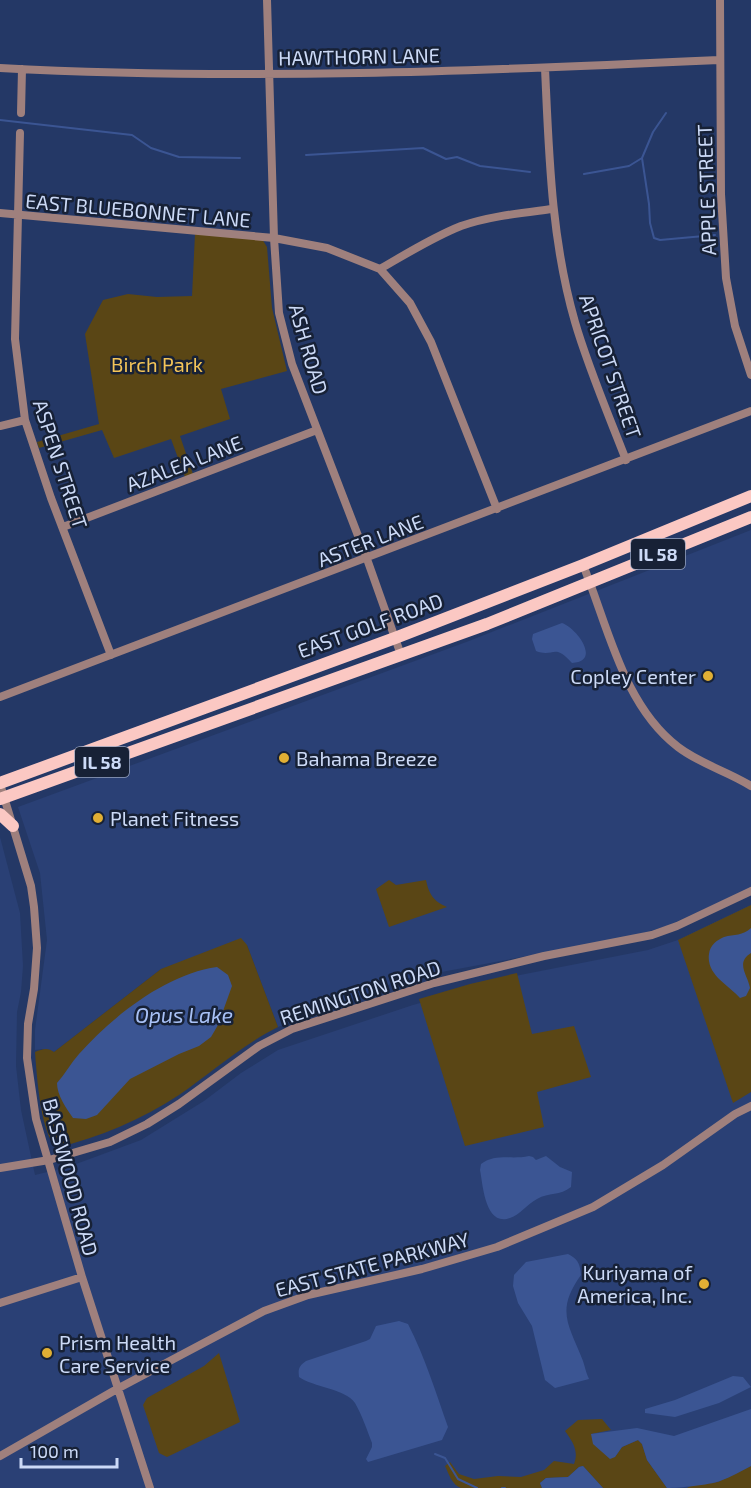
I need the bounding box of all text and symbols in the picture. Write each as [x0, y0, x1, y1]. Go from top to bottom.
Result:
street label: HAWTHORN LANE [278, 43, 440, 69]
street label: APPLE STREET [692, 124, 720, 256]
street label: EAST BLUEBONNET LANE [24, 188, 252, 232]
street label: APRICOT STREET [575, 291, 647, 442]
street label: ASH ROAD [285, 301, 333, 397]
park label: Birch Park [111, 352, 203, 376]
street label: ASPEN STREET [29, 396, 93, 532]
street label: AZALEA LANE [123, 430, 245, 496]
street label: ASTER LANE [314, 509, 426, 571]
road number: IL 58 [631, 539, 685, 569]
street label: EAST GOLF ROAD [294, 588, 446, 662]
place label: Copley Center [570, 664, 696, 688]
marker: Copley Center [701, 669, 715, 683]
place label: Bahama Breeze [296, 746, 438, 770]
road number: IL 58 [75, 747, 129, 777]
marker: Bahama Breeze [277, 751, 291, 765]
place label: Planet Fitness [110, 806, 239, 830]
marker: Planet Fitness [91, 811, 105, 825]
street label: REMINGTON ROAD [277, 955, 443, 1029]
water label: Opus Lake [135, 1002, 233, 1027]
street label: BASSWOOD ROAD [38, 1096, 104, 1258]
street label: EAST STATE PARKWAY [272, 1226, 472, 1301]
place label: Kuriyama of America, Inc. [577, 1260, 692, 1307]
marker: Kuriyama of America, Inc. [697, 1277, 711, 1291]
place label: Prism Health Care Service [59, 1330, 176, 1377]
marker: Prism Health Care Service [40, 1346, 54, 1360]
scale bar [21, 1431, 117, 1469]
text: 100 m [30, 1440, 79, 1462]

